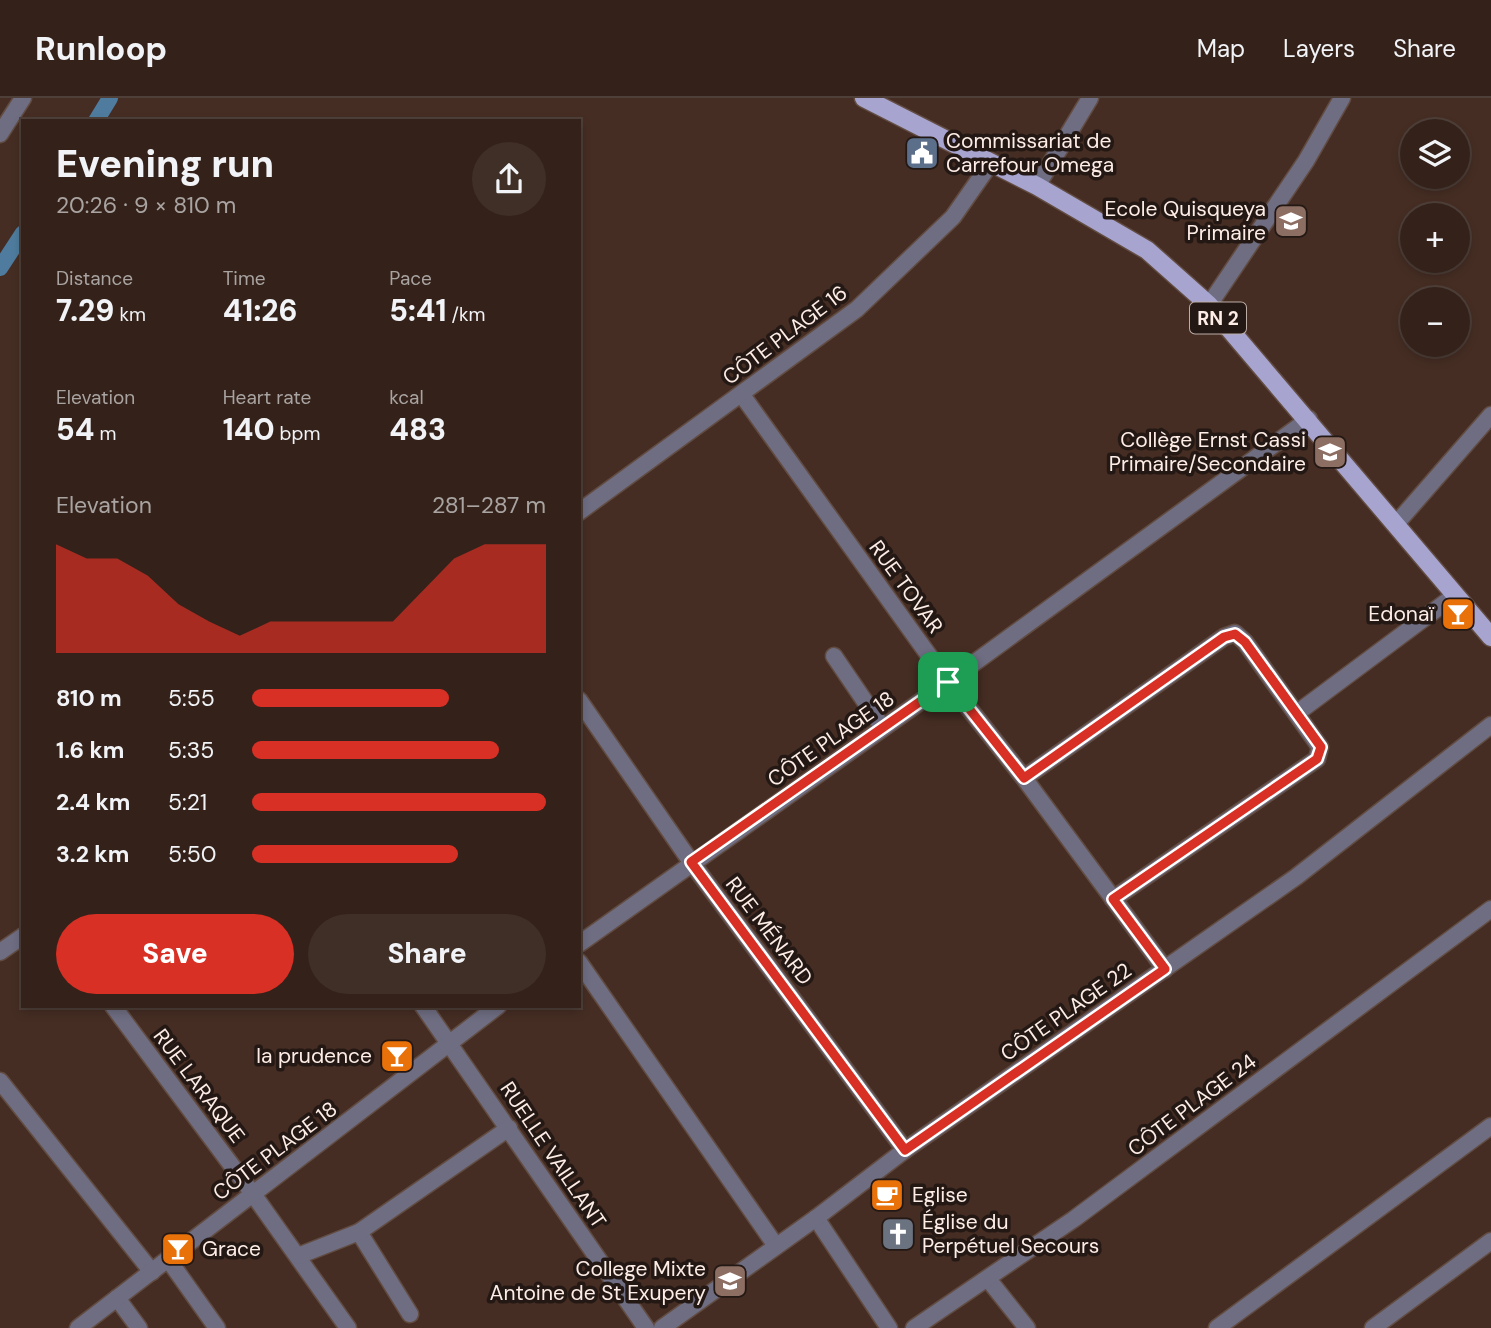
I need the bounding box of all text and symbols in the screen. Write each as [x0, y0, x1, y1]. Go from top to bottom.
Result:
text: Runloop [35, 27, 167, 70]
text: Map [1197, 33, 1245, 64]
text: Layers [1283, 33, 1355, 64]
text: Share [1393, 33, 1456, 64]
map controls [1400, 119, 1470, 357]
button: layers [1400, 119, 1470, 189]
place label: Commissariat de Carrefour Omega [946, 127, 1114, 179]
public building icon: Commissariat de Carrefour Omega [903, 134, 941, 172]
text: Evening run [56, 139, 274, 189]
button: share [472, 142, 546, 216]
text: 20:26 · 9 × 810 m [56, 190, 236, 220]
place label: Ecole Quisqueya Primaire [1104, 195, 1266, 247]
school or university icon: Ecole Quisqueya Primaire [1272, 202, 1310, 240]
button: + [1400, 203, 1470, 273]
text: Distance [56, 266, 133, 291]
text: Time [223, 266, 266, 291]
text: Pace [389, 266, 432, 291]
street label: CÔTE PLAGE 16 [717, 279, 853, 391]
button: − [1400, 287, 1470, 357]
text: 7.29 [56, 291, 114, 330]
text: 41:26 [223, 291, 298, 330]
text: 5:41 [389, 291, 447, 330]
text: km [114, 302, 146, 327]
text: /km [447, 302, 486, 327]
road number: RN 2 [1190, 302, 1246, 333]
text: Elevation [56, 385, 135, 410]
text: Heart rate [223, 385, 311, 410]
text: kcal [389, 385, 424, 410]
text: 54 [56, 410, 94, 449]
text: 140 [223, 410, 275, 449]
text: 483 [389, 410, 446, 449]
text: m [94, 421, 116, 446]
text: bpm [275, 421, 320, 446]
place label: Collège Ernst Cassi Primaire/Secondaire [1109, 426, 1306, 478]
school or university icon: Collège Ernst Cassi Primaire/Secondaire [1311, 433, 1349, 471]
text: Elevation [56, 490, 152, 520]
text: 281–287 m [432, 490, 546, 520]
street label: RUE TOVAR [863, 535, 949, 639]
bar icon: Edonaï [1439, 595, 1477, 633]
place label: Edonaï [1368, 600, 1435, 628]
pin [918, 652, 978, 712]
icon: arrive [929, 663, 967, 701]
text: 810 m [56, 683, 122, 713]
text: 5:55 [168, 683, 215, 713]
street label: CÔTE PLAGE 18 [762, 685, 900, 793]
text: 1.6 km [56, 735, 124, 765]
text: 5:35 [168, 735, 214, 765]
text: 2.4 km [56, 787, 130, 817]
text: 5:21 [168, 787, 207, 817]
text: 3.2 km [56, 839, 129, 869]
text: 5:50 [168, 839, 216, 869]
street label: RUE MÉNARD [719, 871, 819, 991]
button: Save [56, 914, 294, 994]
button: Share [308, 914, 546, 994]
street label: CÔTE PLAGE 22 [995, 956, 1137, 1068]
street label: RUE LARAQUE [147, 1023, 251, 1149]
bar icon: la prudence [378, 1037, 416, 1075]
place label: la prudence [256, 1042, 372, 1070]
street label: CÔTE PLAGE 24 [1122, 1047, 1262, 1163]
street label: RUELLE VAILLANT [494, 1076, 613, 1234]
street label: CÔTE PLAGE 18 [207, 1095, 343, 1207]
cafe icon: Eglise [868, 1176, 906, 1214]
place label: Eglise [912, 1181, 968, 1209]
place label: Église du Perpétuel Secours [922, 1208, 1099, 1260]
church icon: Église du Perpétuel Secours [879, 1215, 917, 1253]
bar icon: Grace [159, 1230, 197, 1268]
place label: Grace [202, 1235, 261, 1263]
place label: College Mixte Antoine de St Exupery [489, 1255, 706, 1307]
school or university icon: College Mixte Antoine de St Exupery [711, 1262, 749, 1300]

